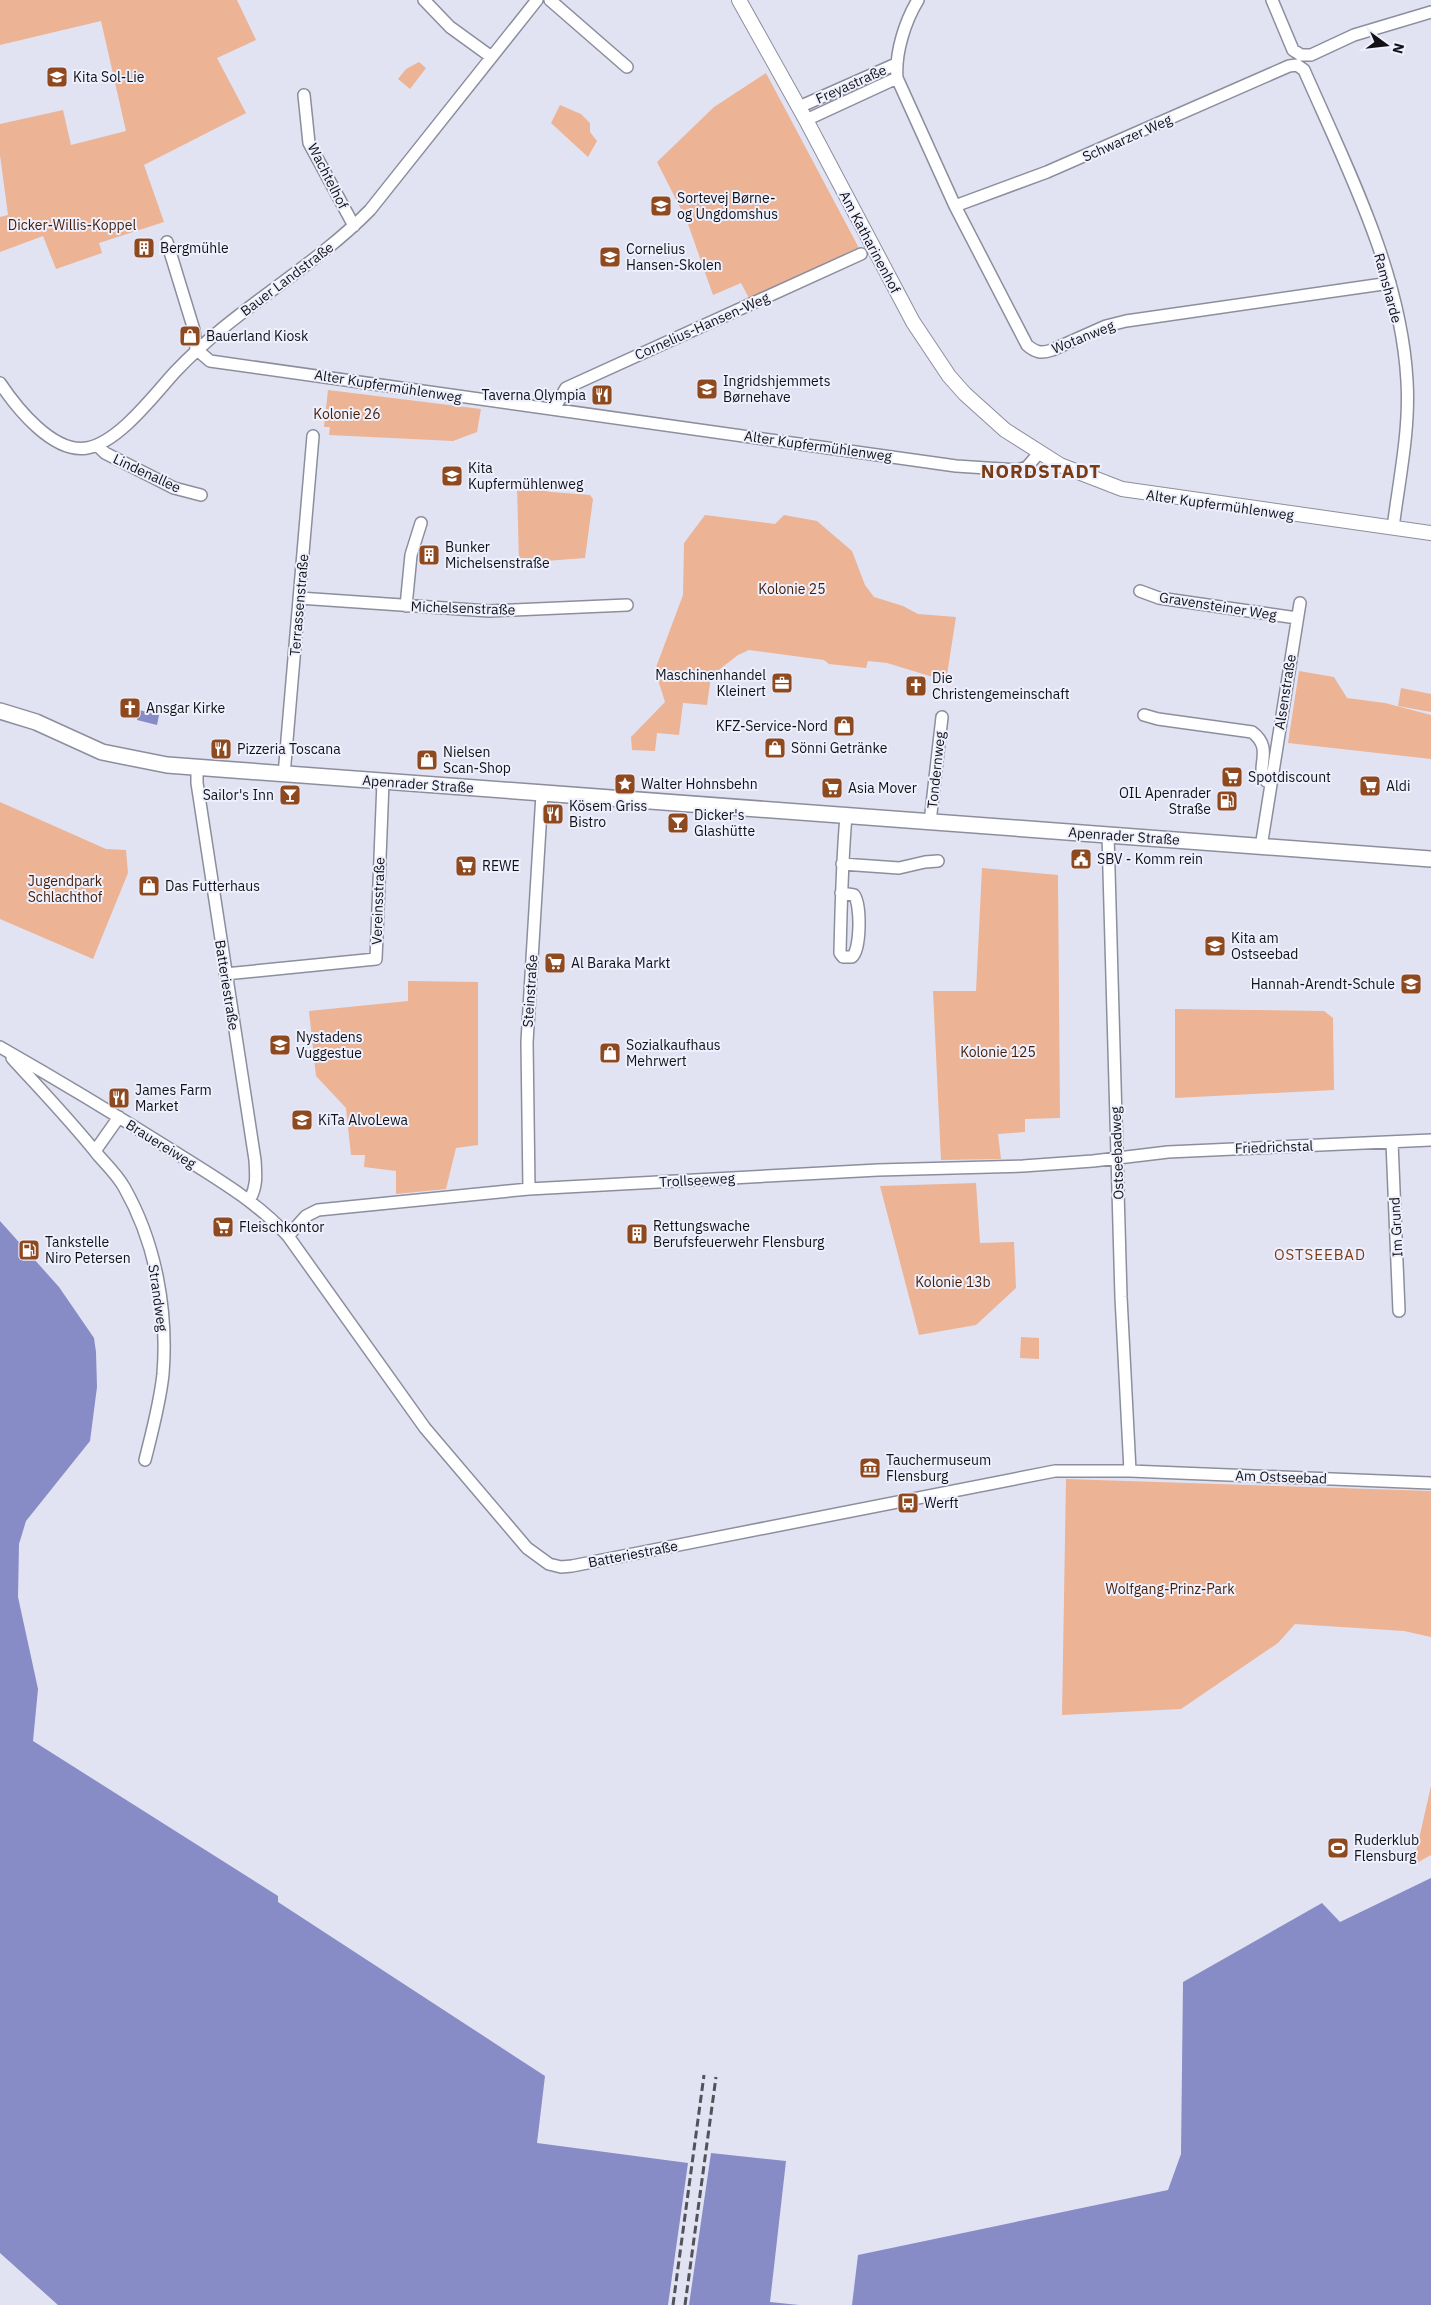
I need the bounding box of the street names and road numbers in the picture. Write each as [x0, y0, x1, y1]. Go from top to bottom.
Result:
street label: Freyastraße [813, 60, 889, 108]
street label: Schwarzer Weg [1079, 110, 1175, 166]
street label: Wachtelhof [304, 140, 352, 212]
street label: Am Katharinenhof [835, 188, 905, 297]
street label: Bauer Landstraße [237, 238, 337, 320]
street label: Ramsharde [1370, 251, 1406, 325]
street label: Cornelius-Hansen-Weg [632, 288, 773, 364]
street label: Wotanweg [1049, 316, 1118, 358]
street label: Alter Kupfermühlenweg [313, 365, 464, 407]
street label: Alter Kupfermühlenweg [743, 427, 894, 465]
street label: Lindenallee [110, 449, 184, 497]
street label: Alter Kupfermühlenweg [1145, 486, 1296, 524]
street label: Terrassenstraße [286, 553, 312, 657]
street label: Gravensteiner Weg [1158, 588, 1279, 624]
street label: Michelsenstraße [410, 597, 516, 619]
street label: Alsenstraße [1270, 653, 1300, 731]
street label: Tondernweg [923, 730, 949, 809]
street label: Apenrader Straße [362, 771, 475, 797]
street label: Apenrader Straße [1068, 823, 1181, 849]
street label: Vereinsstraße [367, 857, 389, 945]
street label: Batteriestraße [211, 939, 243, 1032]
street label: Steinstraße [518, 954, 542, 1028]
street label: Ostseebadweg [1106, 1106, 1128, 1200]
street label: Brauereiweg [123, 1115, 200, 1173]
street label: Friedrichstal [1234, 1137, 1314, 1157]
street label: Trollseeweg [659, 1169, 736, 1191]
street label: Im Grund [1385, 1197, 1407, 1257]
street label: Strandweg [144, 1263, 172, 1333]
street label: Am Ostseebad [1235, 1466, 1327, 1488]
street label: Batteriestraße [587, 1536, 680, 1572]

